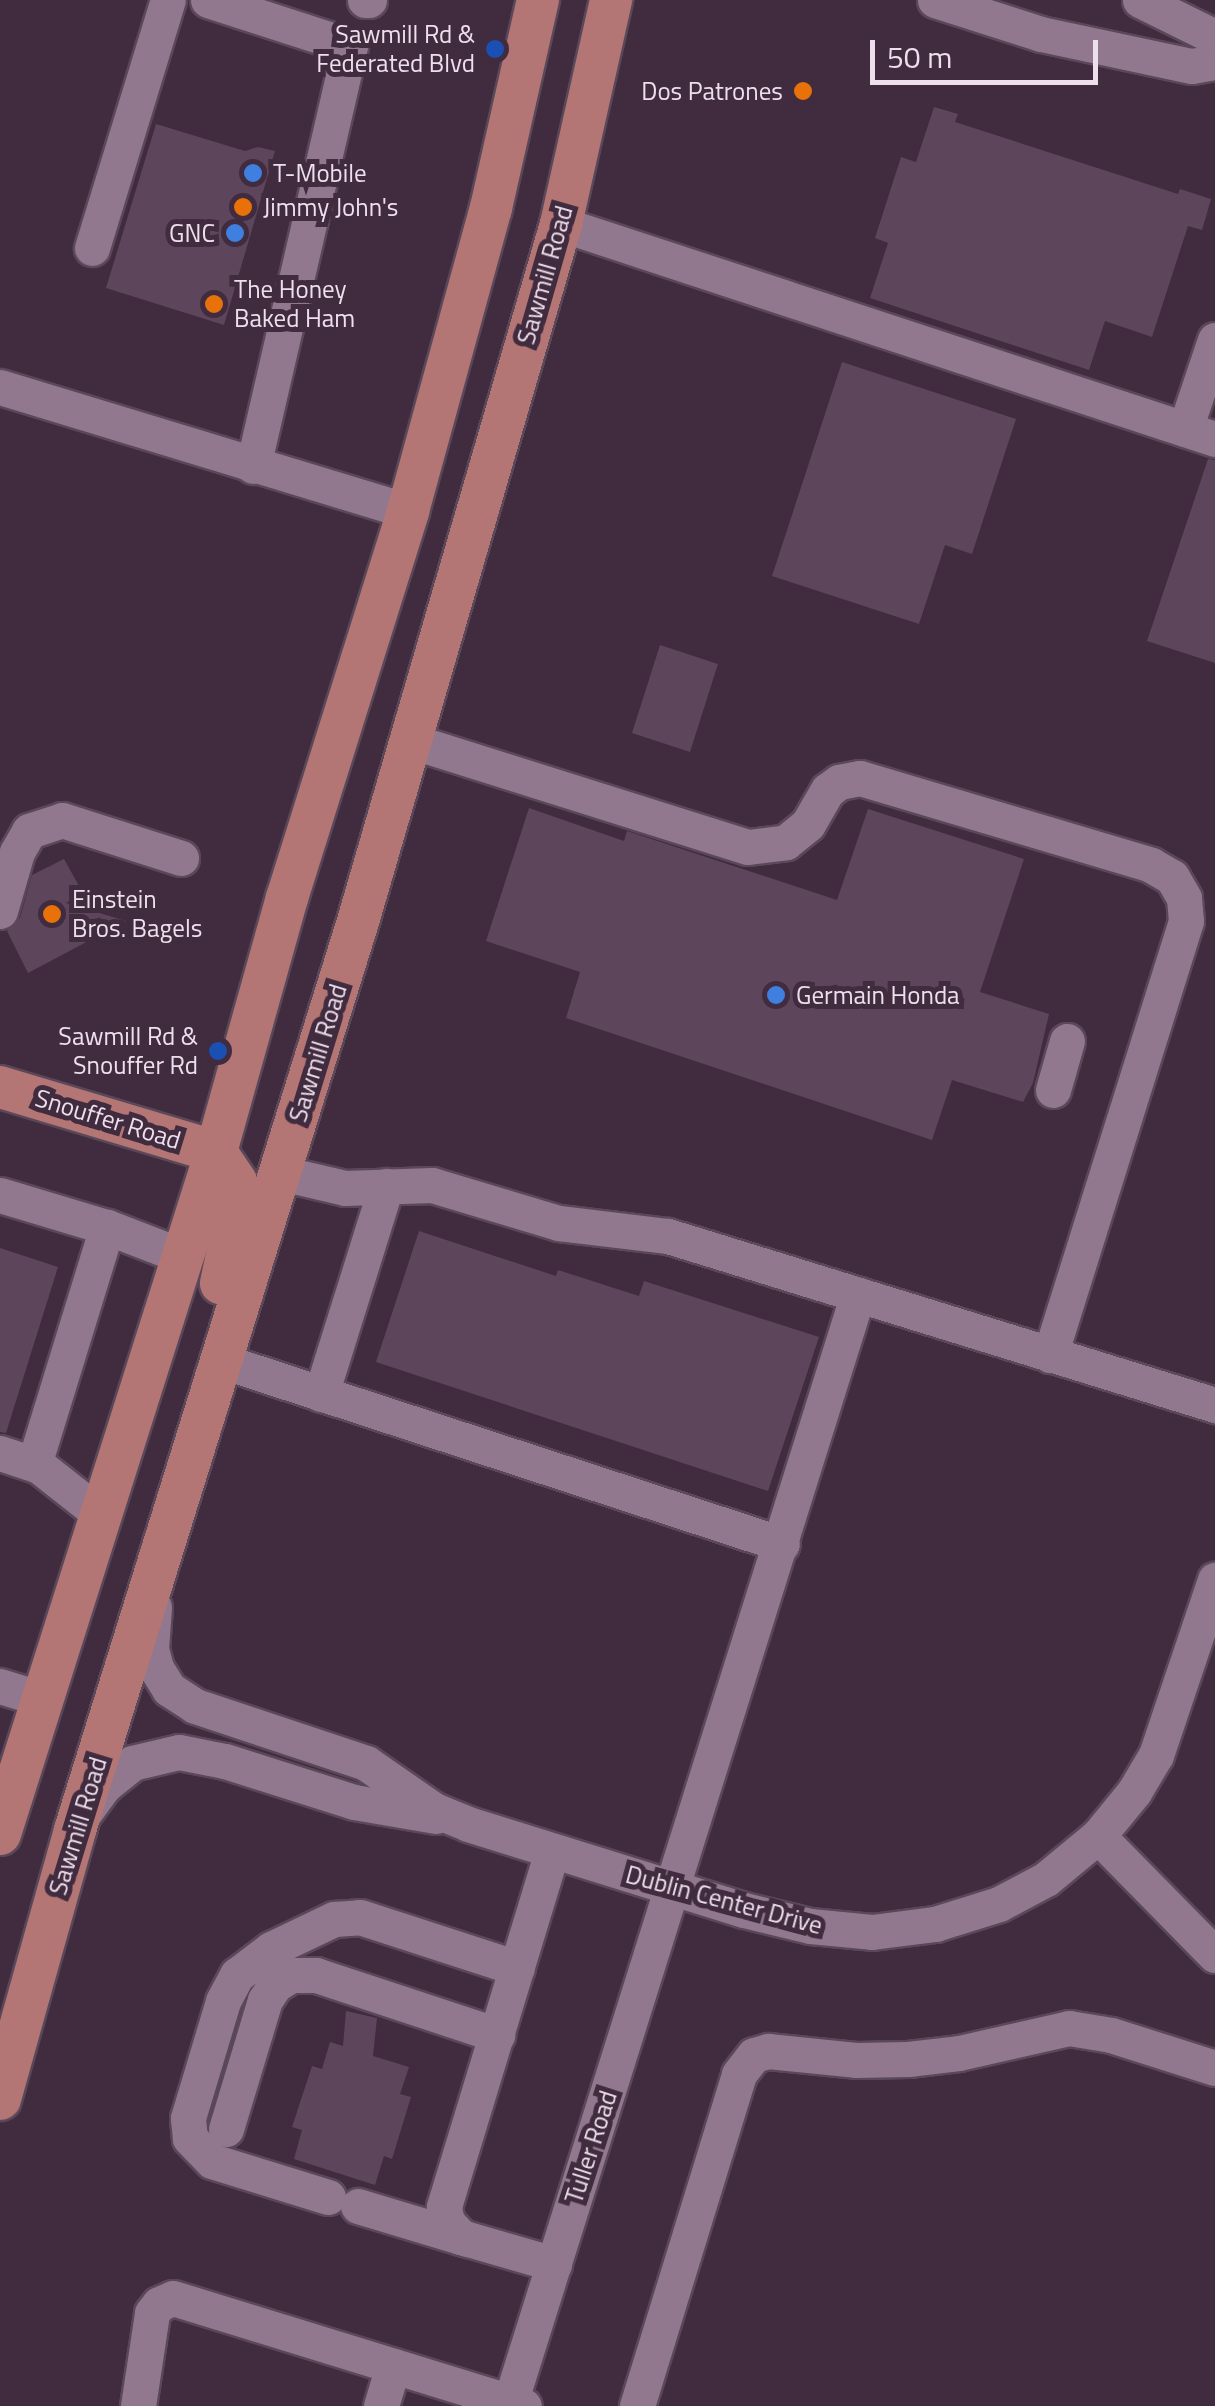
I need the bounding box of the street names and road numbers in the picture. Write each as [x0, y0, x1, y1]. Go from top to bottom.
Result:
street label: Sawmill Road [511, 202, 579, 348]
street label: Sawmill Road [283, 980, 353, 1126]
street label: Snouffer Road [32, 1083, 184, 1155]
street label: Sawmill Road [43, 1753, 113, 1899]
street label: Dublin Center Drive [622, 1859, 826, 1941]
street label: Tuller Road [559, 2087, 623, 2207]

